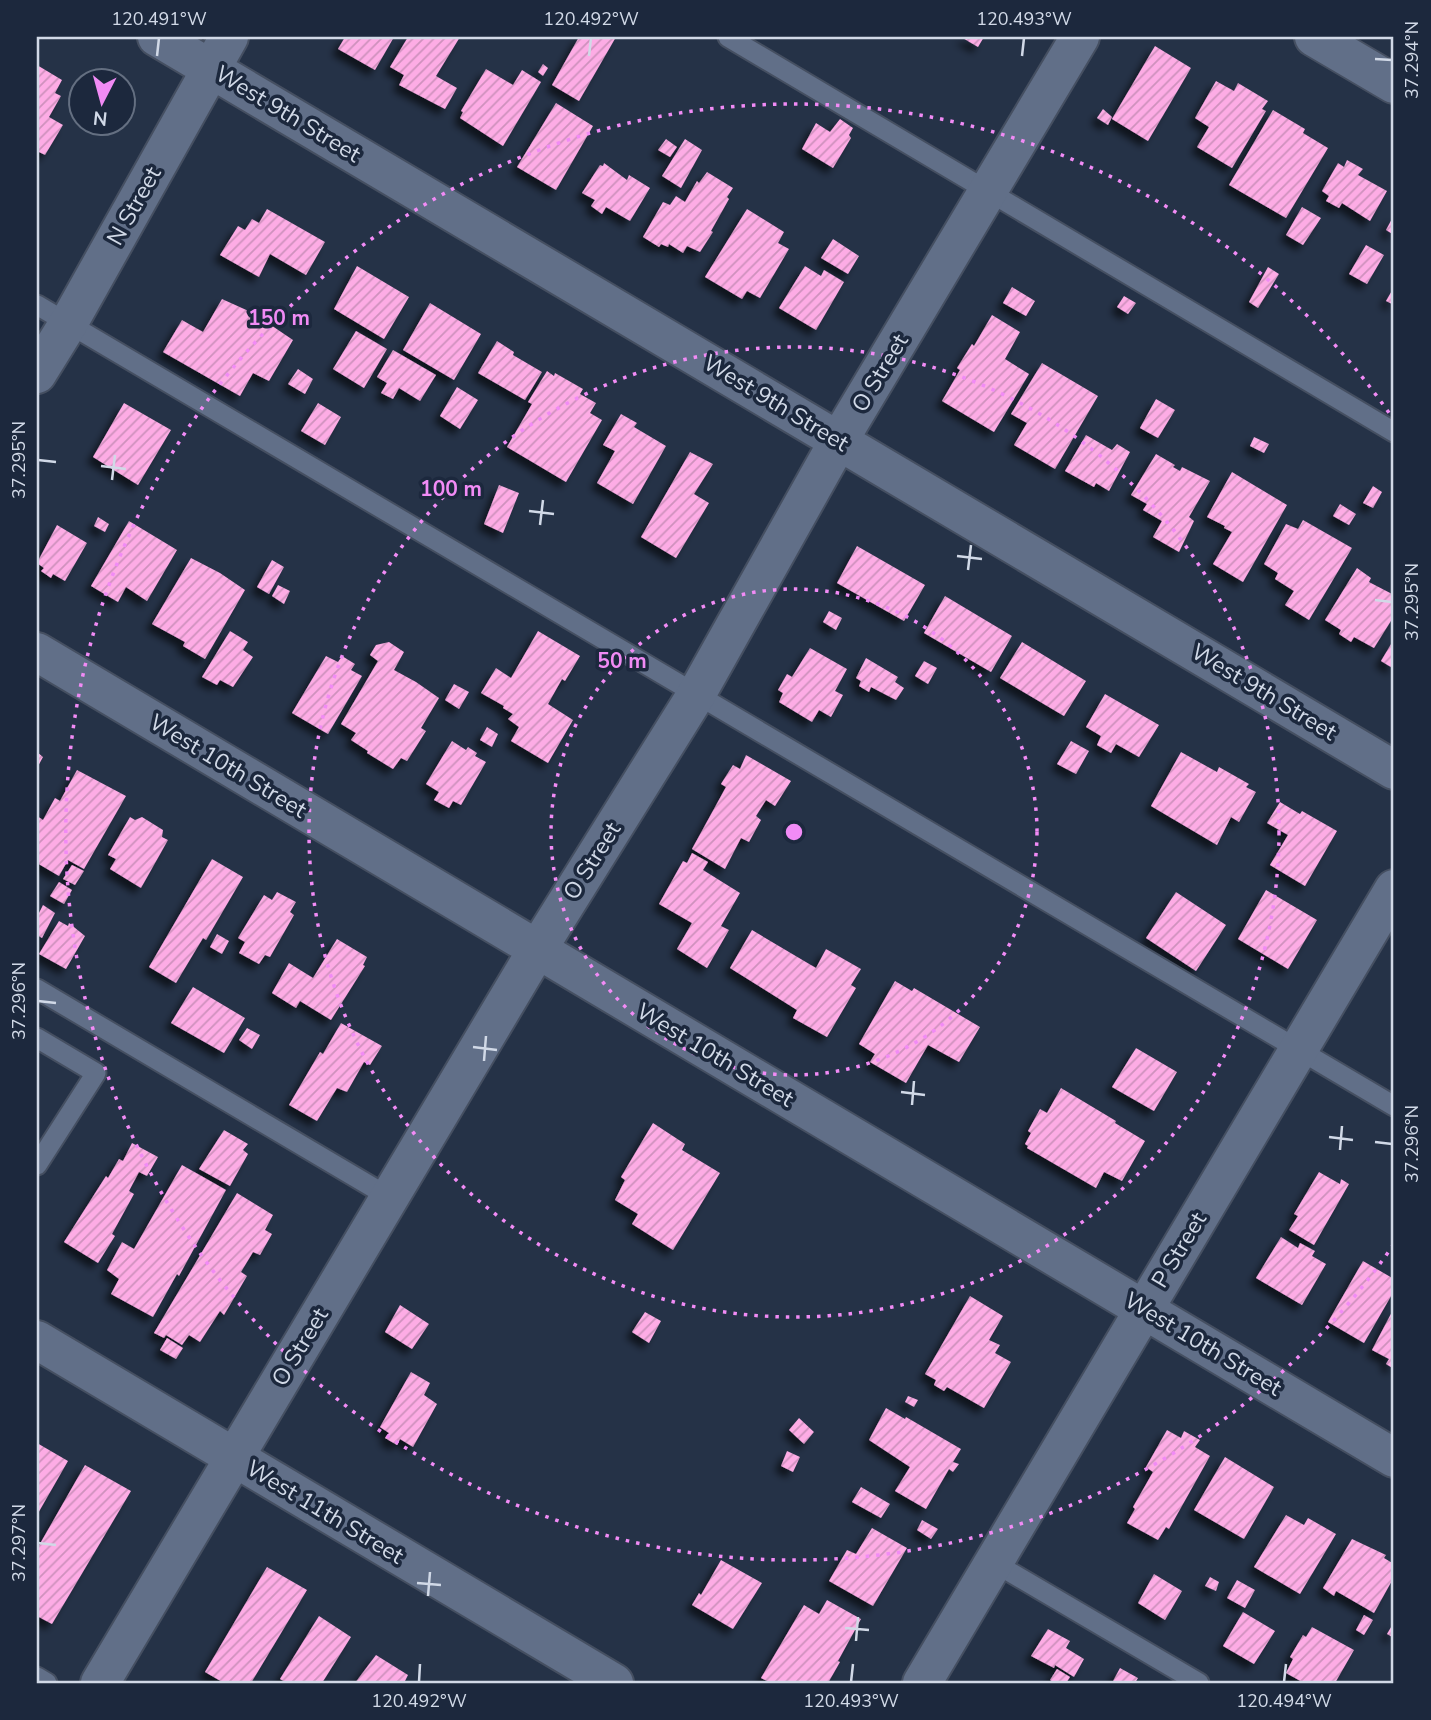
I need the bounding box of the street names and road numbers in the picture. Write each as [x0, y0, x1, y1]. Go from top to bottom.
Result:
street label: West 9th Street [209, 58, 367, 170]
street label: N Street [100, 160, 169, 251]
street label: O Street [844, 327, 916, 418]
street label: West 9th Street [697, 347, 855, 459]
street label: West 9th Street [1185, 636, 1343, 748]
street label: West 10th Street [144, 707, 313, 826]
street label: O Street [556, 815, 629, 906]
street label: West 10th Street [631, 996, 800, 1115]
street label: P Street [1144, 1206, 1214, 1294]
street label: West 10th Street [1119, 1285, 1288, 1404]
street label: O Street [264, 1301, 336, 1392]
street label: West 11th Street [241, 1453, 410, 1572]

